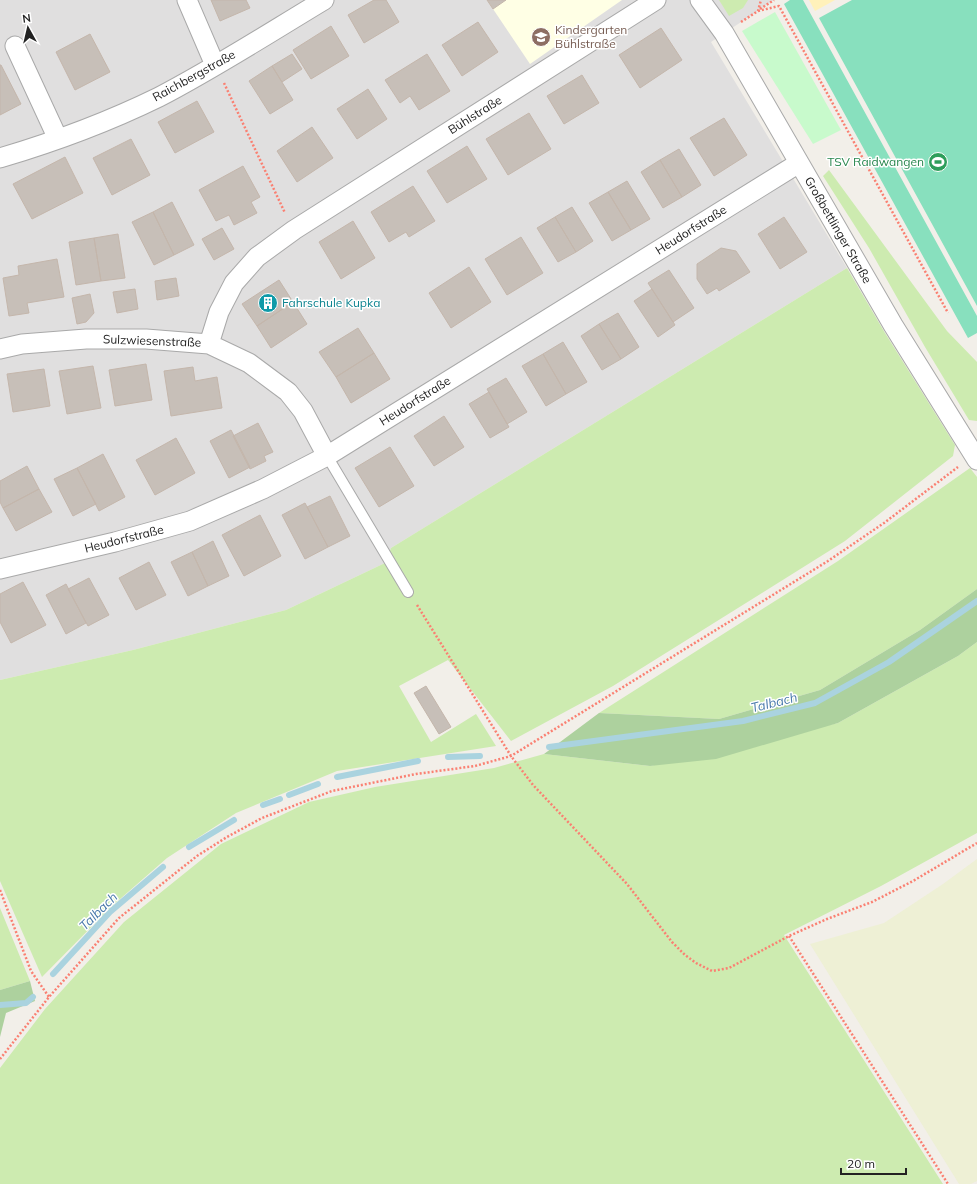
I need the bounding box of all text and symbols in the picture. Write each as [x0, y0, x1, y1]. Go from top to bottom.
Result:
north arrow [8, 8, 48, 48]
text: N [22, 11, 32, 26]
place label: Kindergarten Bühlstraße [555, 22, 627, 51]
school or university icon: Kindergarten Bühlstraße [530, 26, 552, 48]
street label: Raichbergstraße [150, 47, 238, 104]
street label: Bühlstraße [445, 92, 504, 137]
sports icon: TSV Raidwangen [927, 151, 949, 173]
place label: TSV Raidwangen [827, 154, 924, 169]
street label: Großbettlinger Straße [802, 174, 875, 286]
street label: Heudorfstraße [652, 202, 729, 257]
building icon: Fahrschule Kupka [257, 292, 279, 314]
place label: Fahrschule Kupka [282, 295, 380, 310]
street label: Sulzwiesenstraße [103, 331, 201, 350]
street label: Heudorfstraße [376, 373, 453, 428]
street label: Heudorfstraße [83, 521, 165, 556]
water label: Talbach [749, 689, 799, 715]
water label: Talbach [76, 889, 120, 933]
scale bar [841, 1150, 906, 1176]
text: 20 m [847, 1156, 875, 1171]

